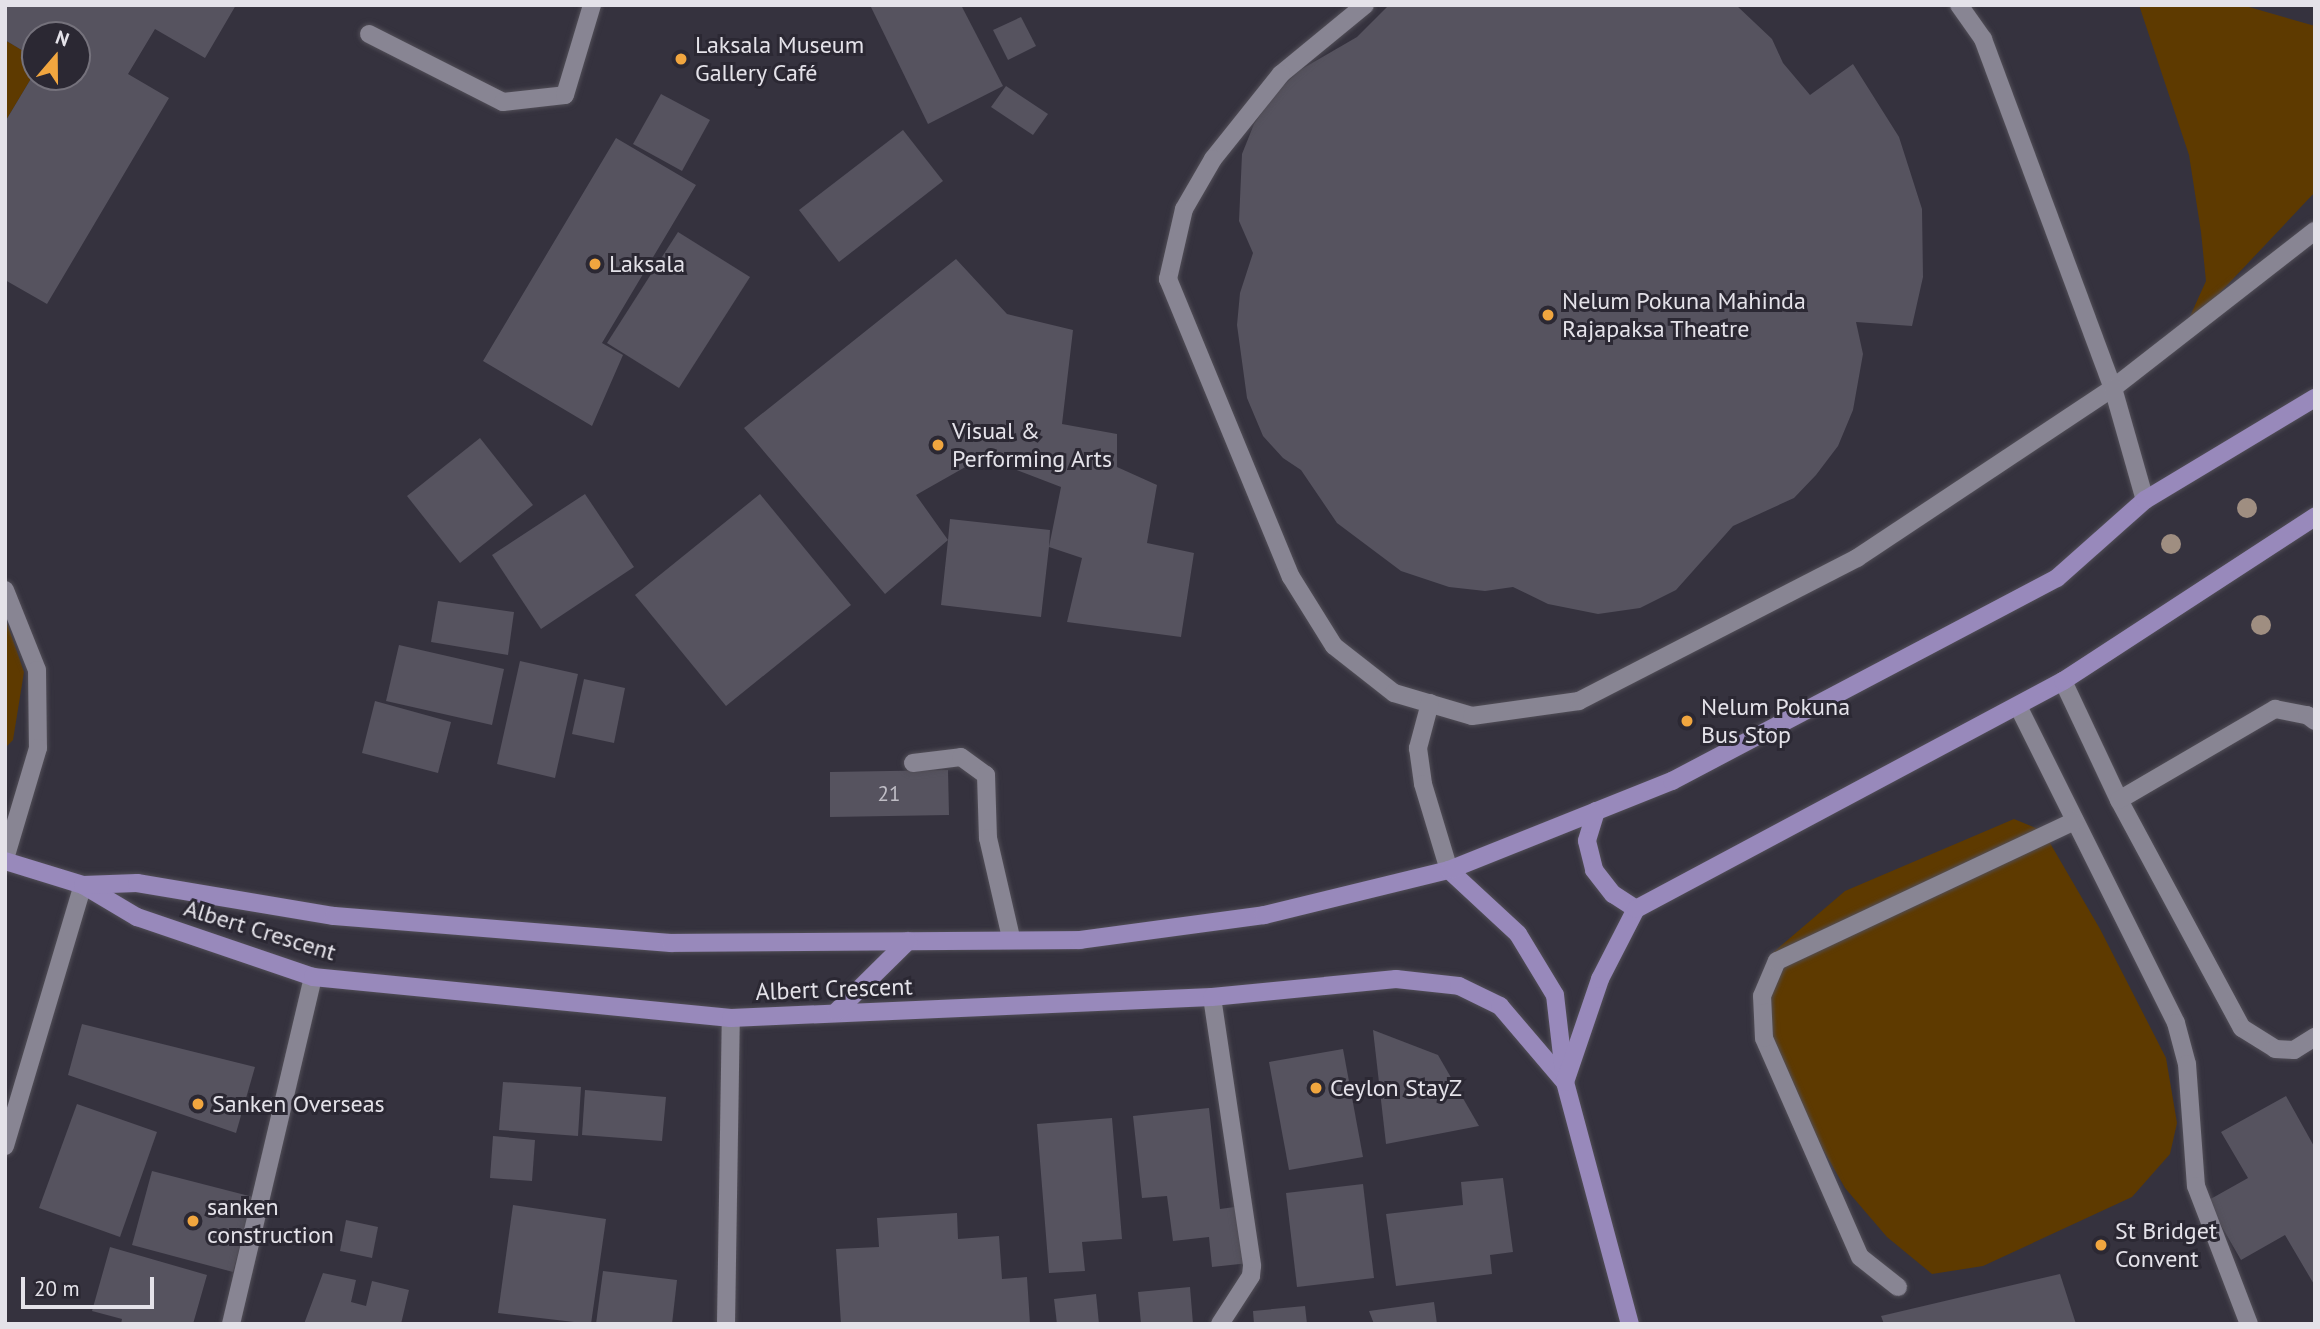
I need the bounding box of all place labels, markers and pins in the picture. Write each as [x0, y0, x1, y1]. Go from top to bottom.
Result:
place label: Laksala Museum Gallery Café [695, 31, 864, 87]
marker: Laksala Museum Gallery Café [673, 51, 689, 67]
place label: Laksala [609, 250, 685, 278]
marker: Laksala [587, 256, 603, 272]
place label: Nelum Pokuna Mahinda Rajapaksa Theatre [1562, 287, 1806, 343]
marker: Nelum Pokuna Mahinda Rajapaksa Theatre [1540, 307, 1556, 323]
place label: Visual & Performing Arts [952, 417, 1113, 473]
marker: Visual & Performing Arts [930, 437, 946, 453]
place label: Nelum Pokuna Bus Stop [1701, 693, 1850, 749]
marker: Nelum Pokuna Bus Stop [1679, 713, 1695, 729]
place label: Ceylon StayZ [1330, 1074, 1462, 1102]
marker: Ceylon StayZ [1308, 1080, 1324, 1096]
place label: Sanken Overseas [212, 1090, 385, 1118]
marker: Sanken Overseas [190, 1096, 206, 1112]
place label: sanken construction [207, 1193, 334, 1249]
marker: sanken construction [185, 1213, 201, 1229]
place label: St Bridget Convent [2115, 1217, 2217, 1273]
marker: St Bridget Convent [2093, 1237, 2109, 1253]

